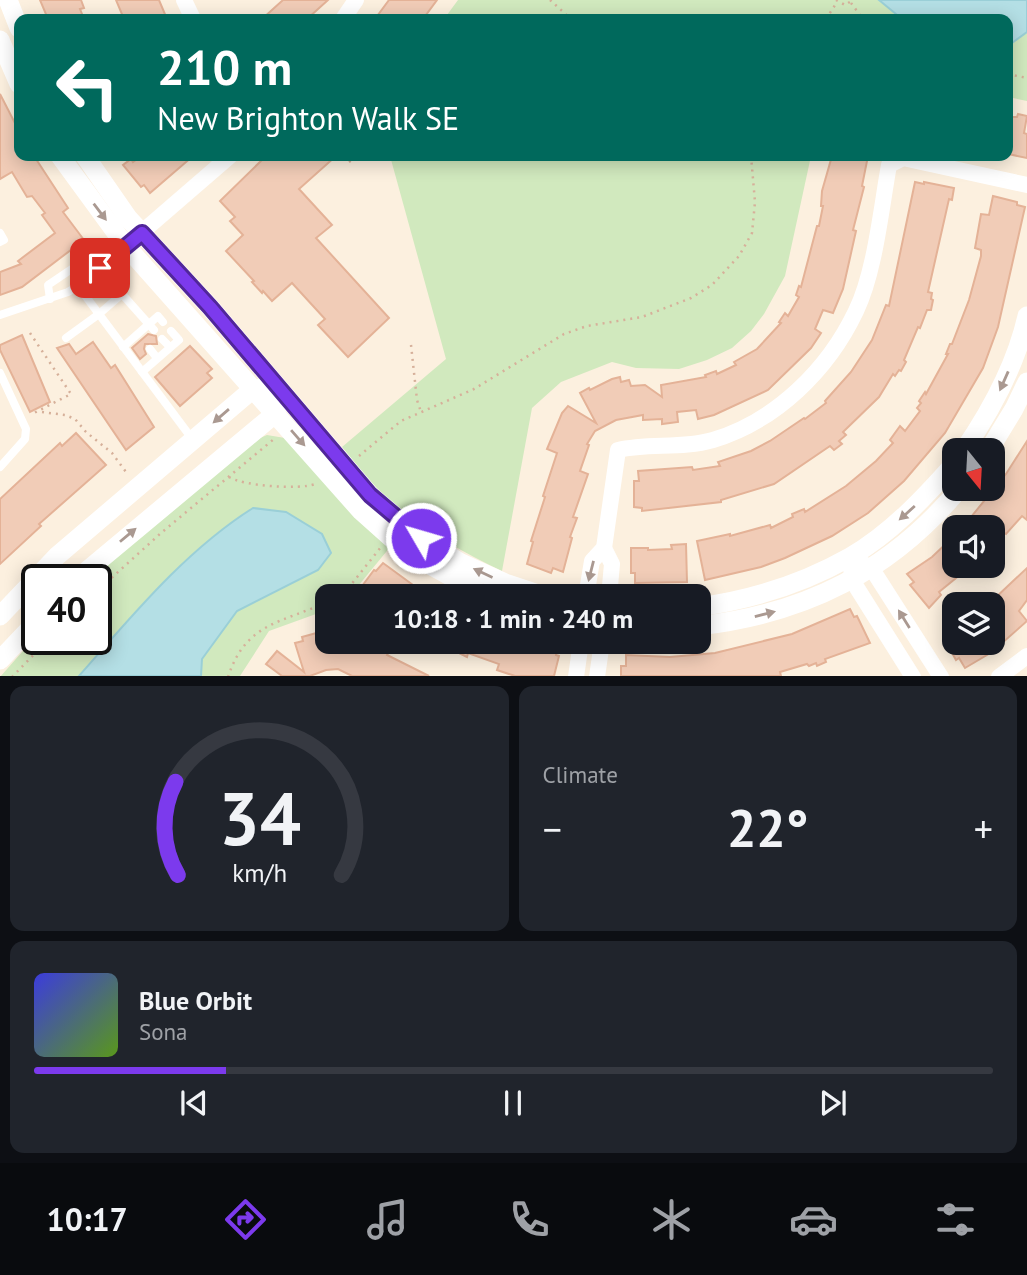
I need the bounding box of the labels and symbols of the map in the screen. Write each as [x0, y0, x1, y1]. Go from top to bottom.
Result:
one-way arrow [92, 202, 107, 220]
pin [70, 238, 130, 298]
one-way arrow [998, 371, 1010, 391]
one-way arrow [212, 408, 230, 424]
one-way arrow [290, 429, 306, 447]
north arrow [942, 438, 1004, 500]
position arrow [384, 501, 458, 575]
one-way arrow [898, 505, 915, 520]
one-way arrow [120, 528, 137, 543]
one-way arrow [585, 560, 596, 582]
speed limit sign: 40 [21, 564, 112, 655]
one-way arrow [473, 567, 493, 579]
one-way arrow [754, 608, 776, 619]
one-way arrow [897, 610, 910, 629]

